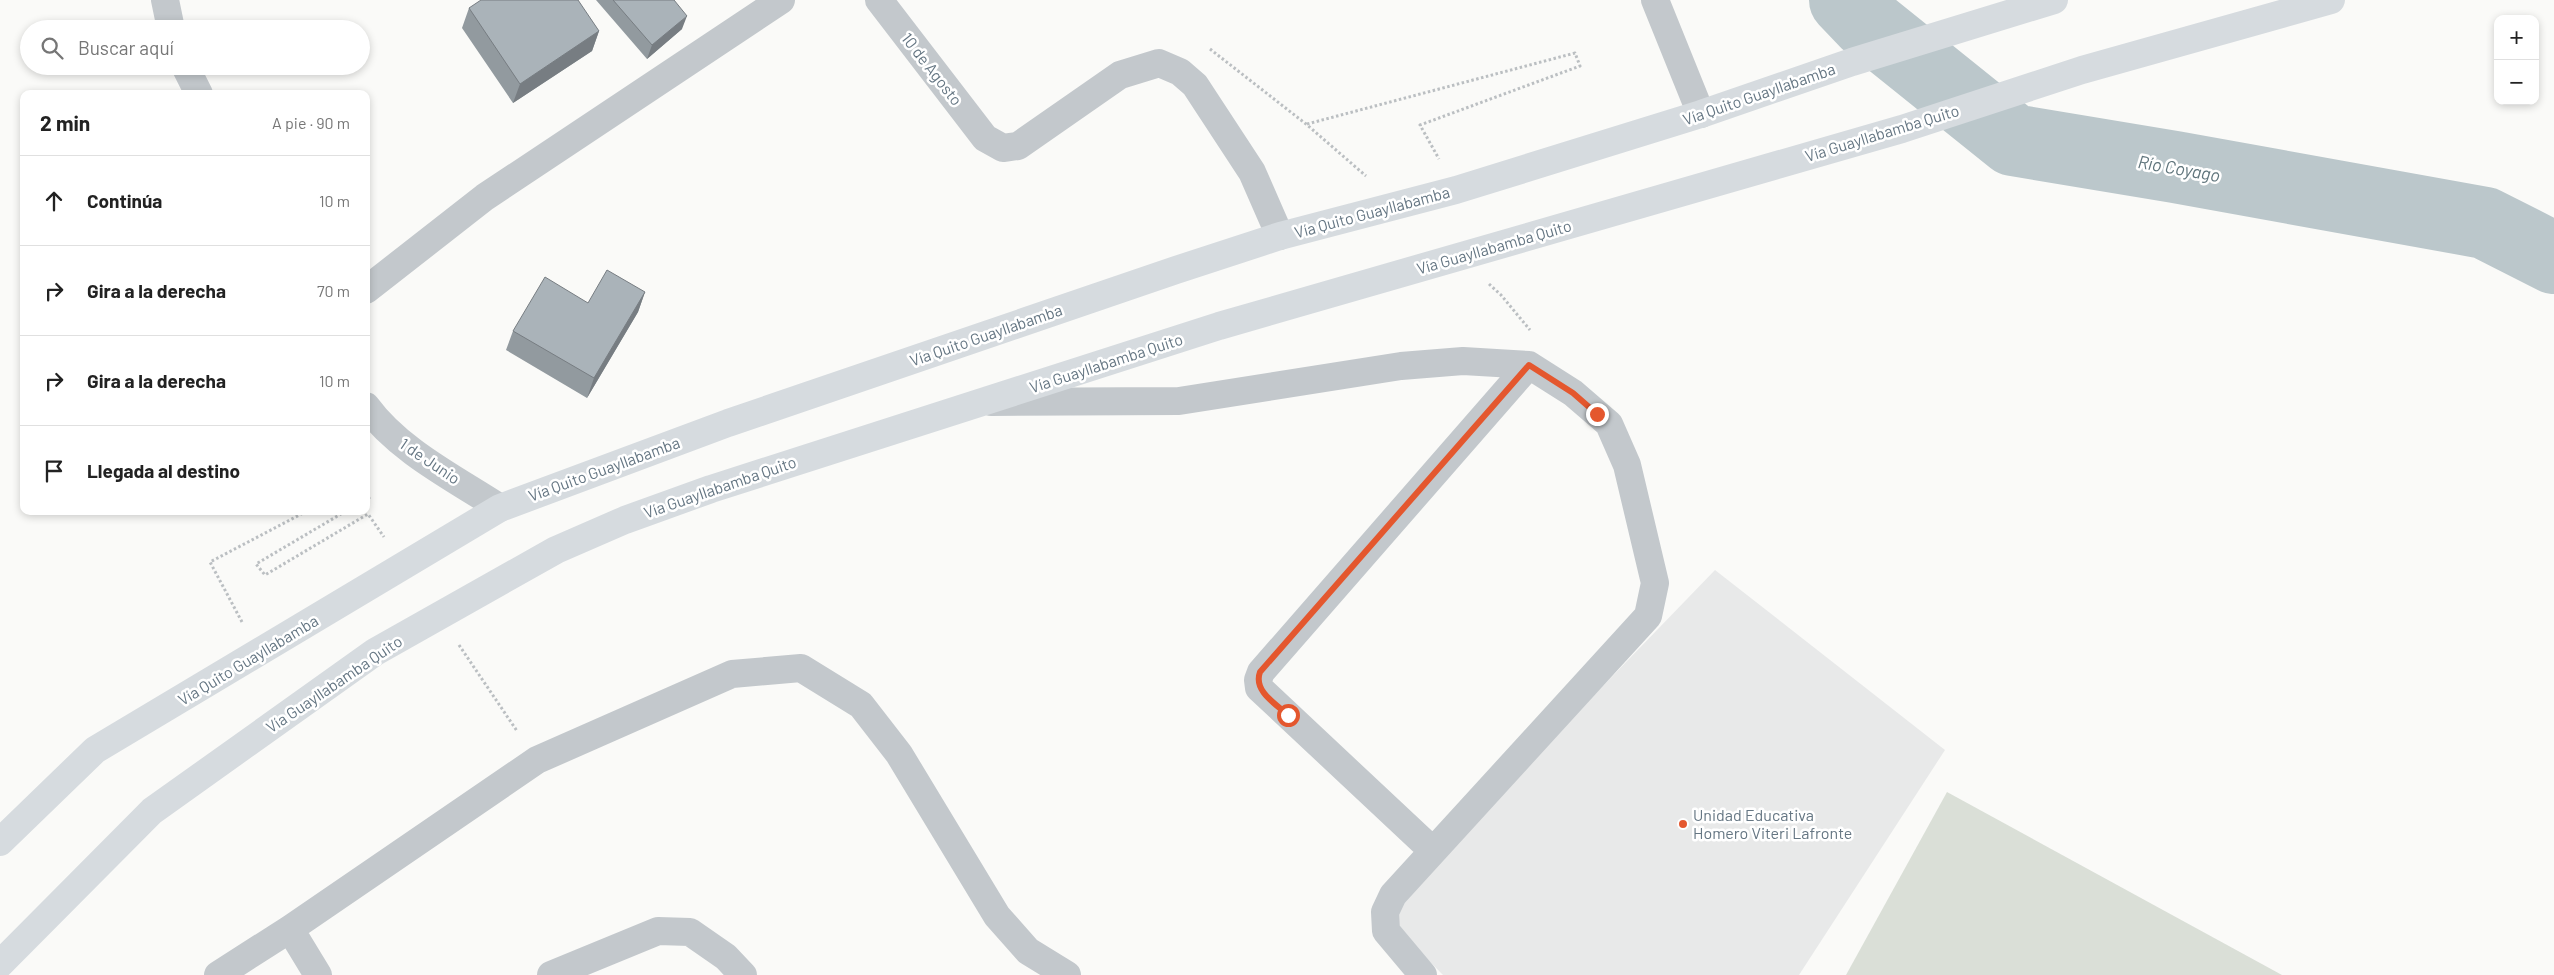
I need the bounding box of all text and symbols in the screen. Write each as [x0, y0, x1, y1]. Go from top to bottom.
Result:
map controls [2494, 15, 2539, 105]
button: + [2494, 15, 2539, 60]
search box [20, 20, 370, 75]
street label: 10 de Agosto [898, 29, 967, 109]
icon: search [38, 34, 66, 62]
text: Buscar aquí [78, 36, 174, 59]
street label: Vía Quito Guayllabamba [1680, 58, 1838, 129]
button: − [2494, 60, 2539, 105]
street label: Vía Guayllabamba Quito [1803, 100, 1961, 165]
text: 2 min [40, 110, 90, 135]
text: A pie · 90 m [272, 113, 350, 132]
water label: Río Coyago [2136, 150, 2222, 186]
street label: Vía Quito Guayllabamba [1292, 182, 1452, 241]
icon: ahead [40, 187, 68, 215]
text: Continúa [87, 189, 162, 212]
text: 10 m [319, 191, 350, 210]
street label: Vía Guayllabamba Quito [1414, 215, 1573, 278]
icon: right [40, 277, 68, 305]
text: Gira a la derecha [87, 279, 226, 302]
text: 70 m [317, 281, 350, 300]
street label: Vía Quito Guayllabamba [907, 299, 1065, 370]
street label: Vía Guayllabamba Quito [1027, 329, 1185, 396]
icon: right [40, 367, 68, 395]
text: Gira a la derecha [87, 369, 226, 392]
text: 10 m [319, 371, 350, 390]
route end [1586, 403, 1609, 426]
street label: Vía Quito Guayllabamba [525, 432, 682, 505]
street label: 1 de Junio [397, 434, 464, 488]
street label: Vía Guayllabamba Quito [641, 451, 799, 522]
icon: arrive [40, 457, 68, 485]
text: Llegada al destino [87, 459, 240, 482]
street label: Vía Quito Guayllabamba [174, 610, 321, 709]
street label: Vía Guayllabamba Quito [262, 631, 405, 736]
route start [1277, 704, 1300, 727]
place label: Unidad Educativa Homero Viteri Lafronte [1693, 805, 1852, 842]
marker: Unidad Educativa Homero Viteri Lafronte [1677, 818, 1689, 830]

